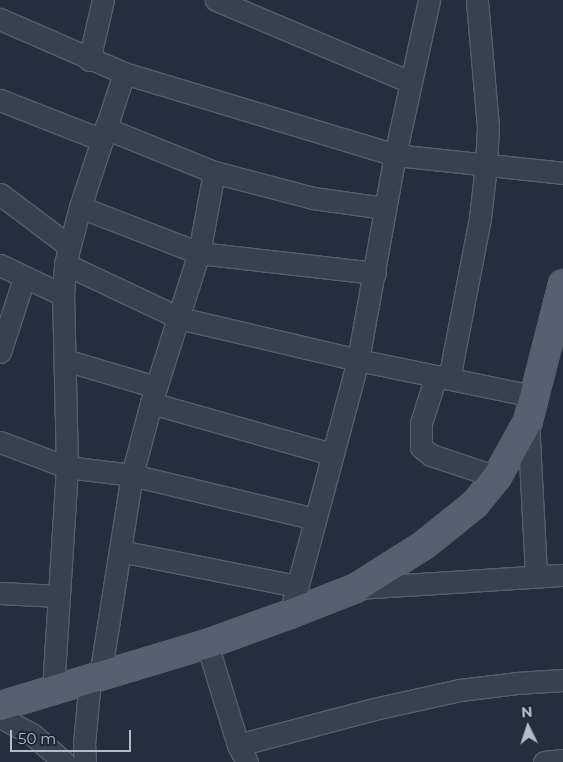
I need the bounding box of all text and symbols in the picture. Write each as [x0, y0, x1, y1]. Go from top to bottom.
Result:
north arrow [503, 702, 553, 752]
text: N [521, 703, 533, 721]
scale bar [12, 720, 134, 752]
text: 50 m [18, 729, 56, 748]

